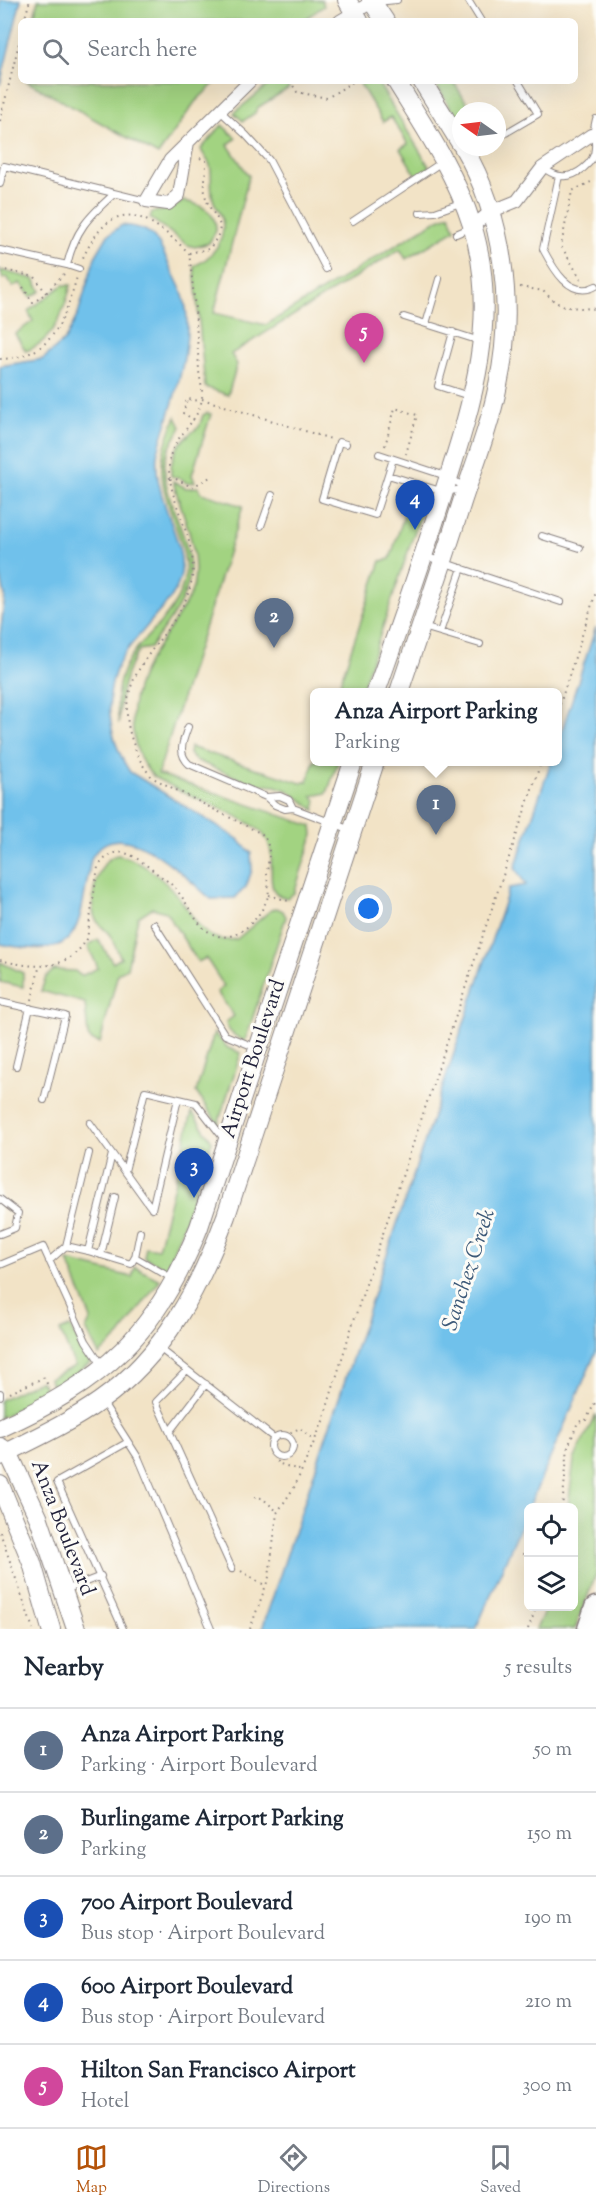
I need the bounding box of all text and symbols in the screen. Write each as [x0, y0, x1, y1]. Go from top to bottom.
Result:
search box [18, 18, 578, 84]
icon: search [39, 35, 72, 68]
text: Search here [87, 35, 197, 67]
north arrow [452, 102, 506, 156]
pin: 5 [344, 314, 384, 363]
pin: 4 [396, 480, 434, 530]
pin: 2 [254, 598, 294, 648]
popup [310, 688, 562, 766]
text: Anza Airport Parking [335, 697, 537, 729]
text: Parking [335, 729, 400, 758]
pin: 1 [416, 786, 456, 835]
your location [354, 894, 383, 923]
street label: Airport Boulevard [214, 976, 294, 1142]
pin: 3 [174, 1148, 214, 1198]
water label: Sanchez Creek [435, 1205, 505, 1335]
street label: Anza Boulevard [22, 1456, 102, 1601]
map controls [524, 1503, 578, 1611]
button: locate [524, 1503, 578, 1557]
button: layers [524, 1557, 578, 1611]
text: Nearby [24, 1650, 104, 1687]
text: 5 results [505, 1654, 572, 1683]
text: Anza Airport Parking [81, 1720, 284, 1752]
text: 1 [40, 1736, 47, 1765]
text: 50 m [534, 1736, 572, 1765]
text: Parking · Airport Boulevard [81, 1752, 317, 1781]
text: Burlingame Airport Parking [81, 1804, 343, 1836]
text: 2 [39, 1820, 48, 1849]
text: 150 m [527, 1820, 572, 1849]
text: Parking [81, 1836, 146, 1865]
text: 700 Airport Boulevard [81, 1888, 293, 1920]
text: 3 [39, 1904, 48, 1933]
text: 190 m [524, 1904, 572, 1933]
text: Bus stop · Airport Boulevard [81, 1920, 325, 1949]
text: 600 Airport Boulevard [81, 1972, 293, 2004]
text: 4 [38, 1988, 49, 2017]
text: 210 m [525, 1988, 572, 2017]
text: Bus stop · Airport Boulevard [81, 2004, 325, 2033]
text: Hilton San Francisco Airport [81, 2056, 356, 2088]
text: 5 [40, 2072, 47, 2101]
text: 300 m [522, 2072, 572, 2101]
text: Hotel [81, 2088, 129, 2117]
tab: Map [75, 2141, 108, 2200]
tab: Directions [258, 2141, 330, 2200]
tab: Saved [480, 2141, 521, 2200]

